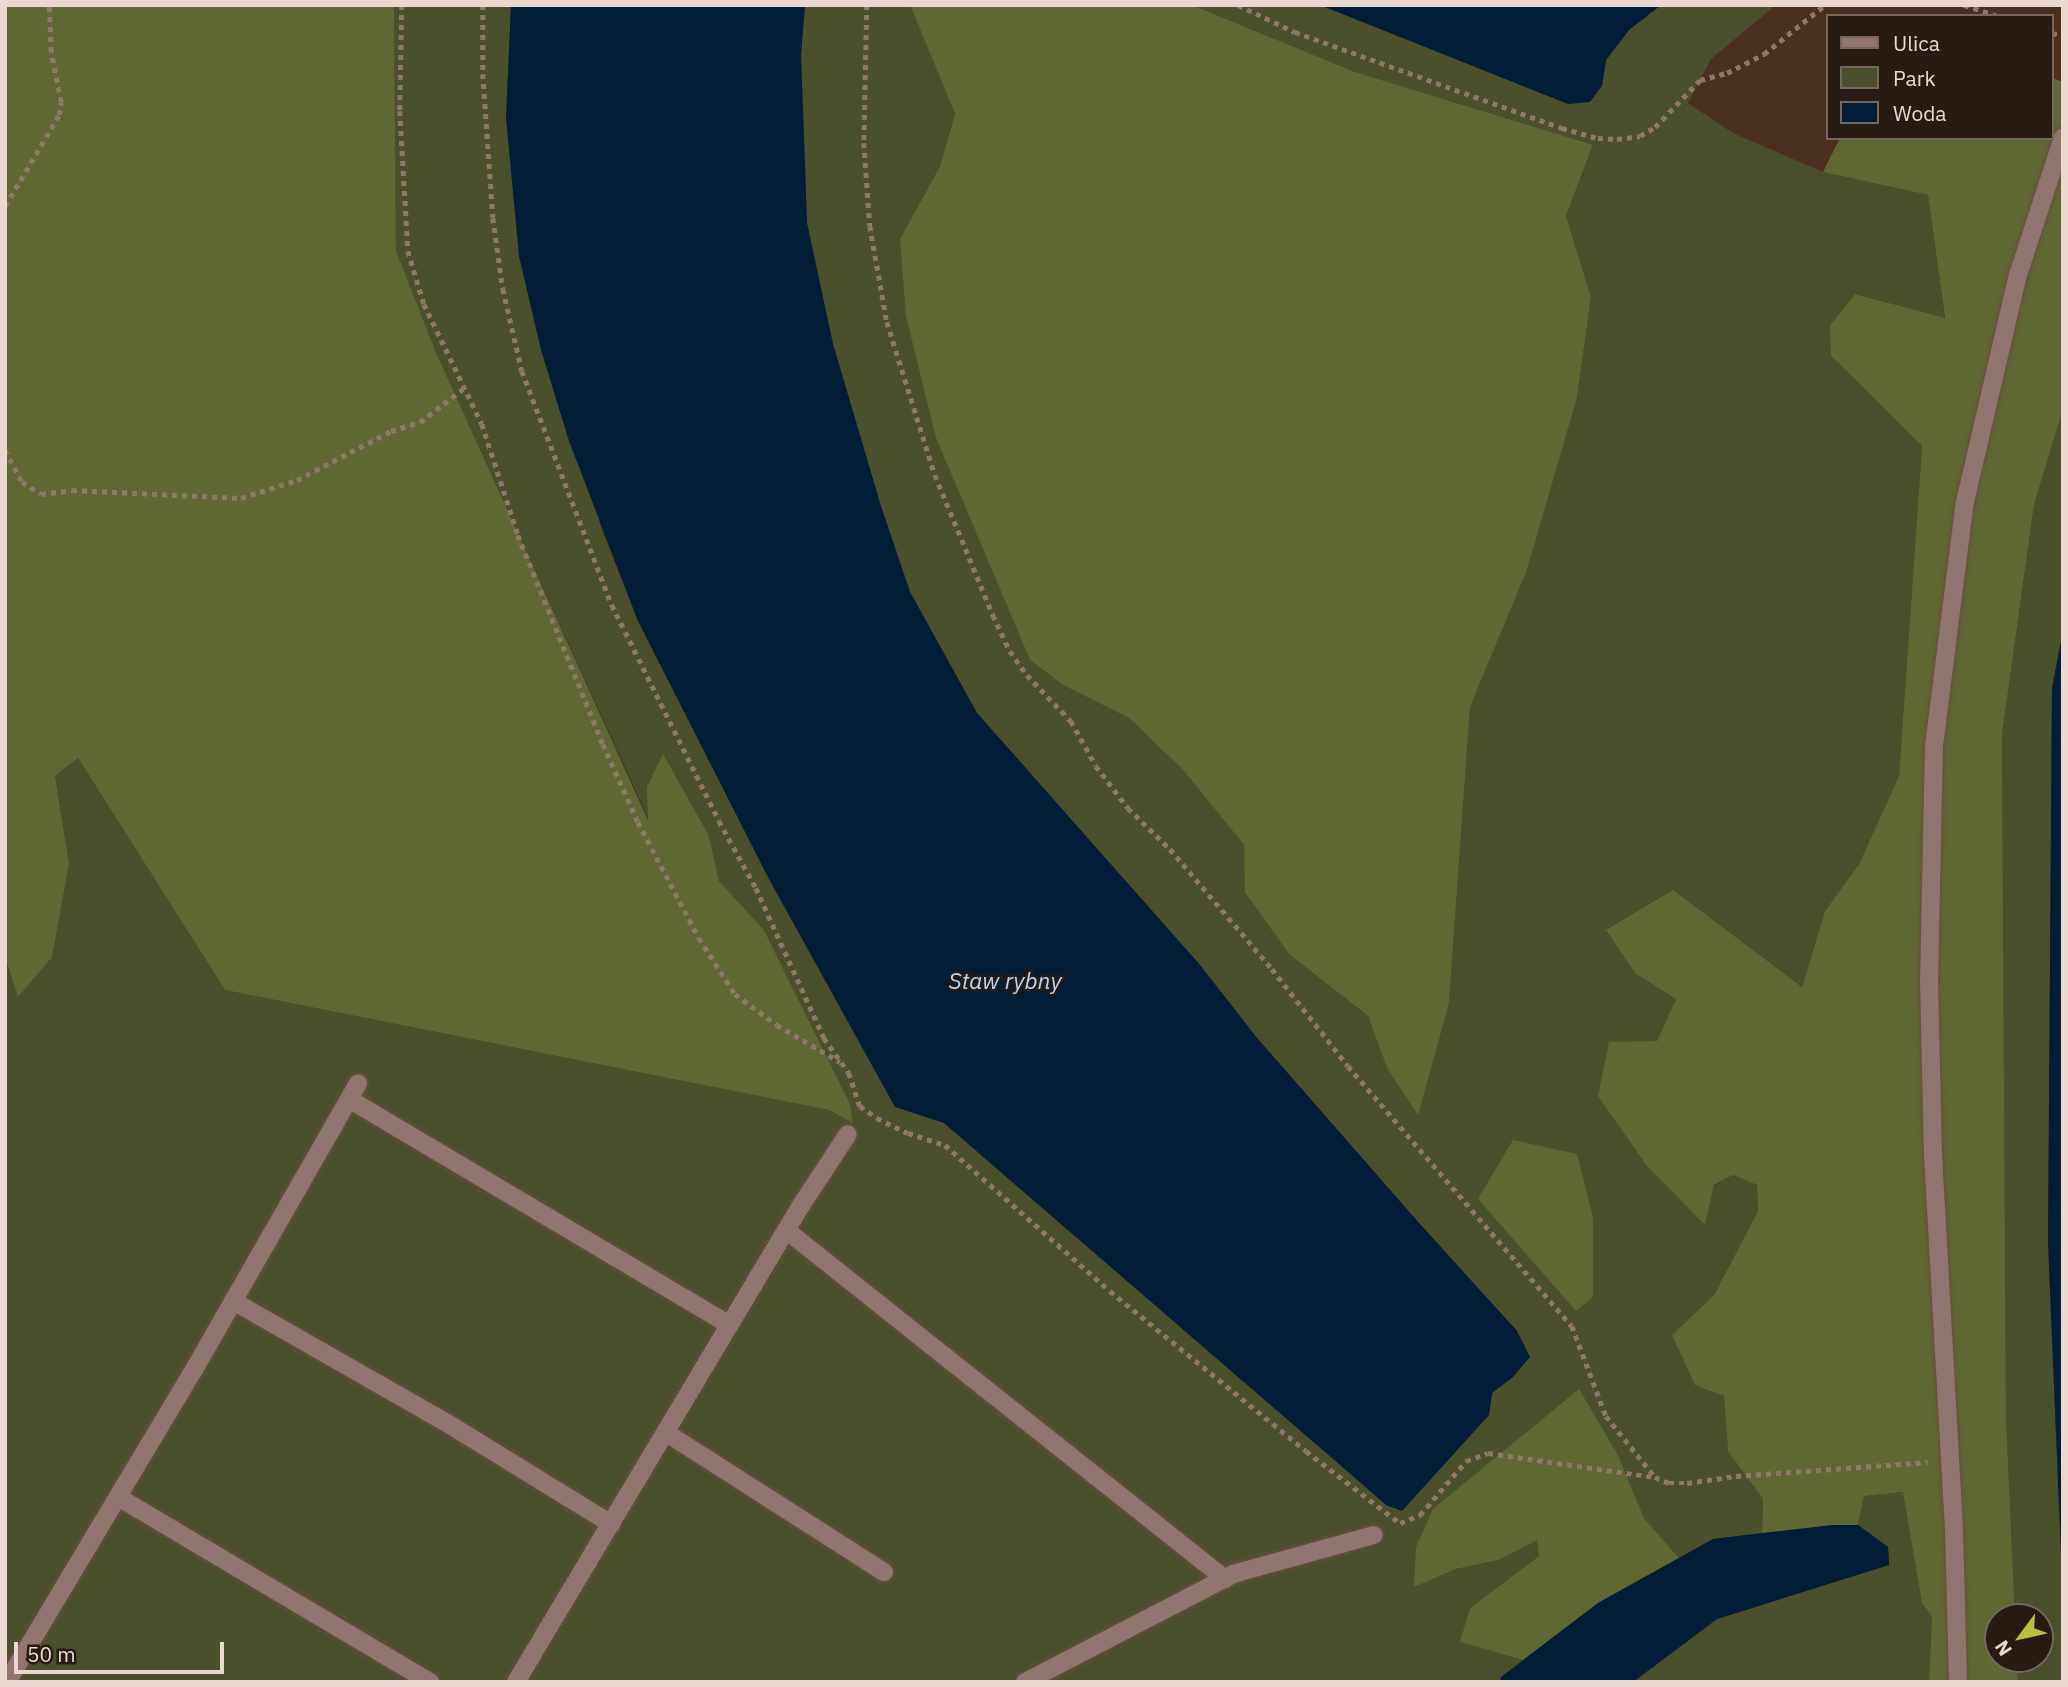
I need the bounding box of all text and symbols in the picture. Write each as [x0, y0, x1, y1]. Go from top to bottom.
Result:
legend [1826, 14, 2054, 140]
text: Ulica [1893, 29, 1940, 57]
text: Park [1893, 64, 1936, 92]
text: Woda [1893, 99, 1947, 127]
water label: Staw rybny [948, 966, 1062, 994]
north arrow [1984, 1603, 2054, 1673]
scale bar [18, 1628, 228, 1672]
text: N [1989, 1636, 2017, 1661]
text: 50 m [27, 1640, 76, 1668]

